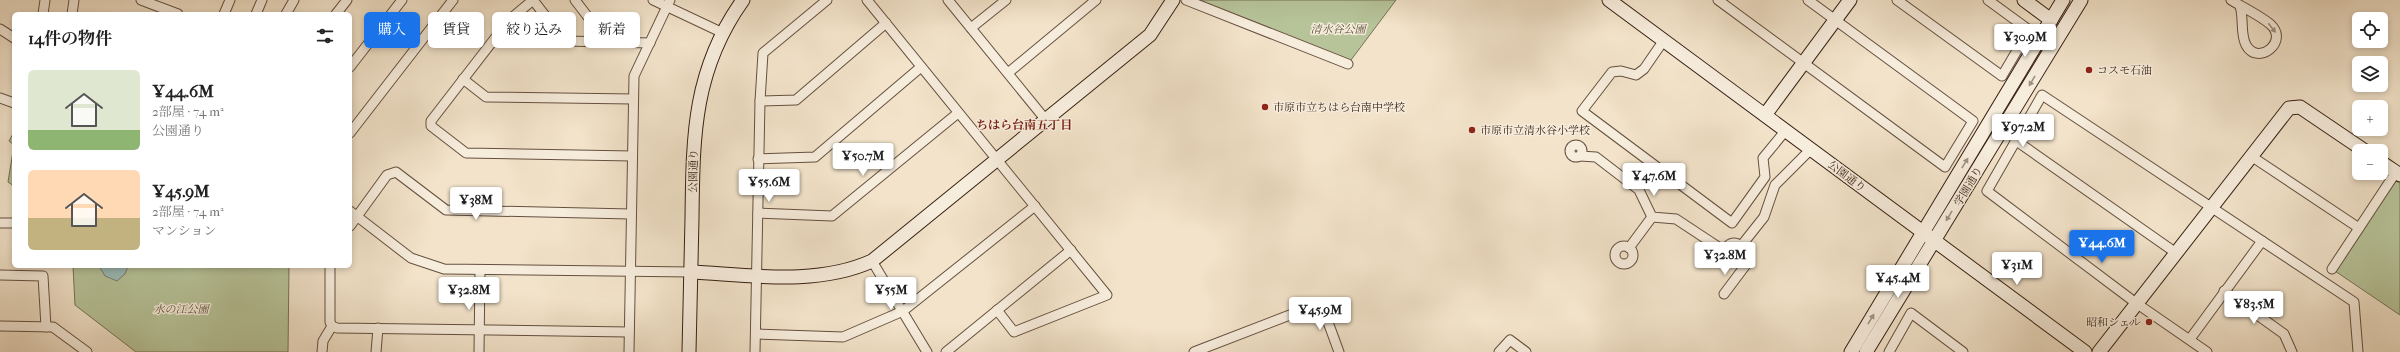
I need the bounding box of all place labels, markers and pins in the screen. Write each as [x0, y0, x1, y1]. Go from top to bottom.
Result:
pin: ¥30.9M [1992, 24, 2058, 58]
place label: コスモ石油 [2097, 64, 2152, 77]
marker: コスモ石油 [2084, 65, 2094, 75]
place label: 市原市立ちはら台南中学校 [1273, 101, 1405, 114]
marker: 市原市立ちはら台南中学校 [1260, 102, 1270, 112]
pin: ¥97.2M [1990, 114, 2056, 148]
place label: 市原市立清水谷小学校 [1480, 124, 1590, 137]
marker: 市原市立清水谷小学校 [1467, 125, 1477, 135]
pin: ¥50.7M [830, 143, 896, 177]
pin: ¥47.6M [1621, 163, 1687, 197]
pin: ¥55.6M [736, 169, 802, 203]
pin: ¥38M [452, 187, 500, 221]
pin: ¥44.6M [2069, 230, 2135, 264]
pin: ¥32.8M [1692, 242, 1758, 276]
pin: ¥31M [1993, 252, 2041, 286]
pin: ¥45.4M [1865, 265, 1931, 299]
pin: ¥32.8M [436, 277, 502, 311]
pin: ¥55M [867, 277, 915, 311]
pin: ¥83.5M [2221, 291, 2287, 325]
pin: ¥45.9M [1287, 297, 1353, 331]
place label: 昭和シェル [2086, 316, 2141, 329]
marker: 昭和シェル [2144, 317, 2154, 327]

